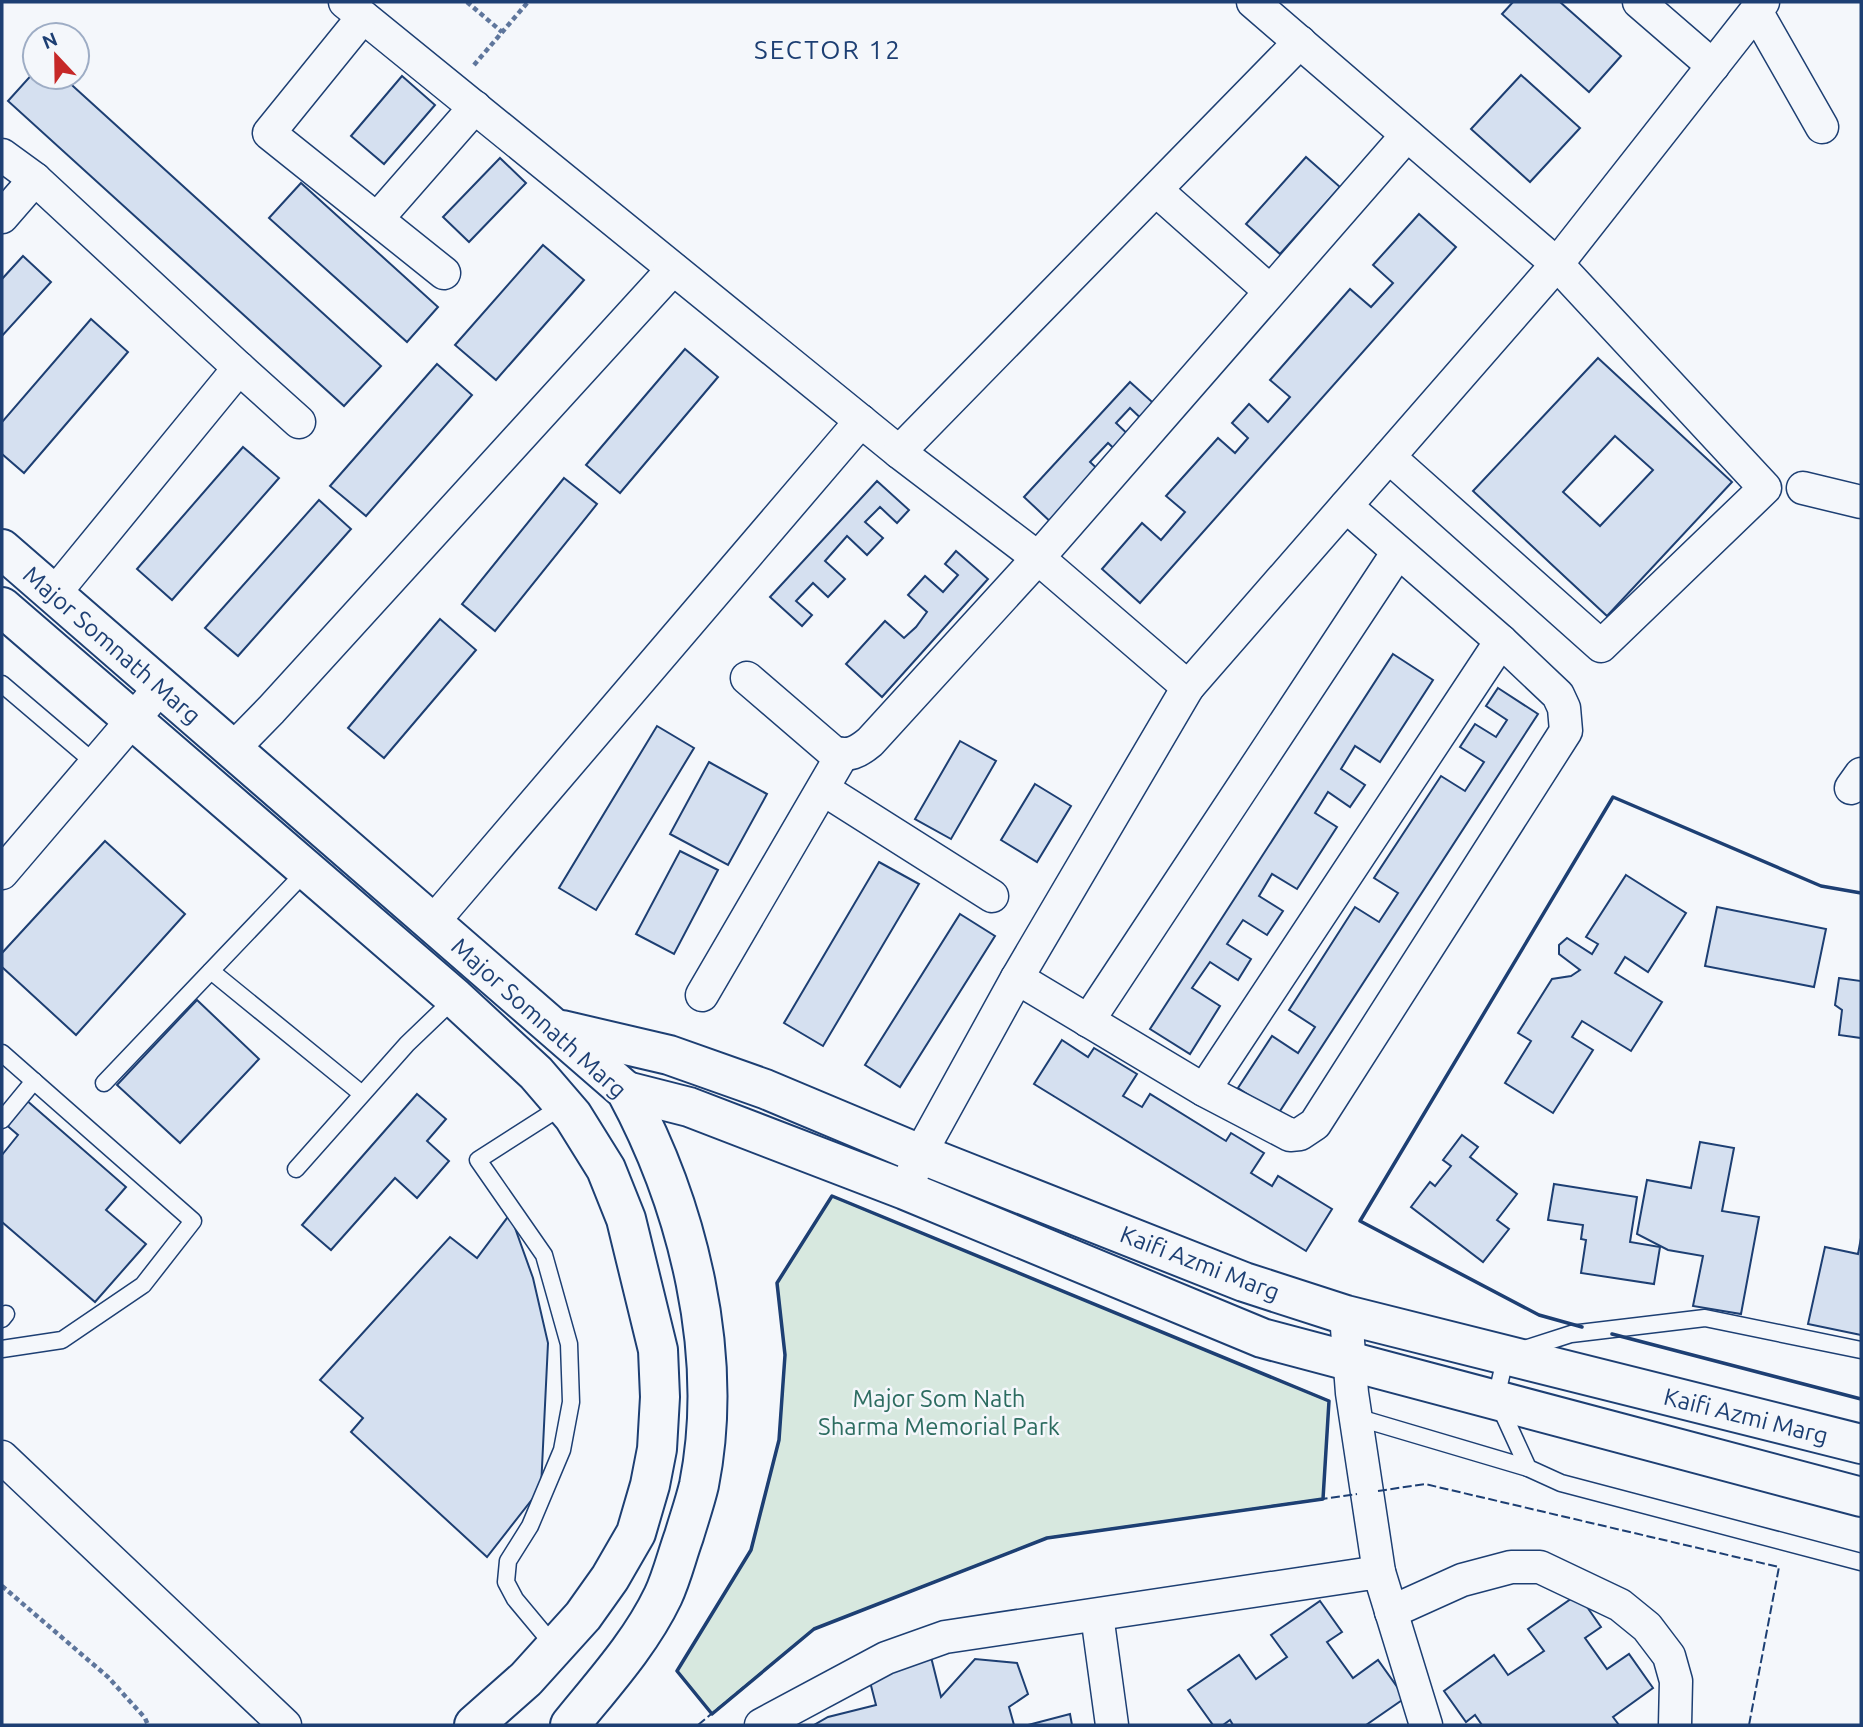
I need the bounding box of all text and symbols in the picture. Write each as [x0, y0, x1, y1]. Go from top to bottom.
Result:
north arrow [21, 21, 91, 91]
text: N [39, 27, 60, 53]
district label: SECTOR 12 [754, 35, 902, 64]
street label: Major Somnath Marg [18, 561, 206, 729]
street label: Major Somnath Marg [446, 932, 632, 1104]
street label: Kaifi Azmi Marg [1117, 1220, 1283, 1306]
street label: Kaifi Azmi Marg [1661, 1383, 1831, 1449]
park label: Major Som Nath Sharma Memorial Park [818, 1385, 1060, 1440]

